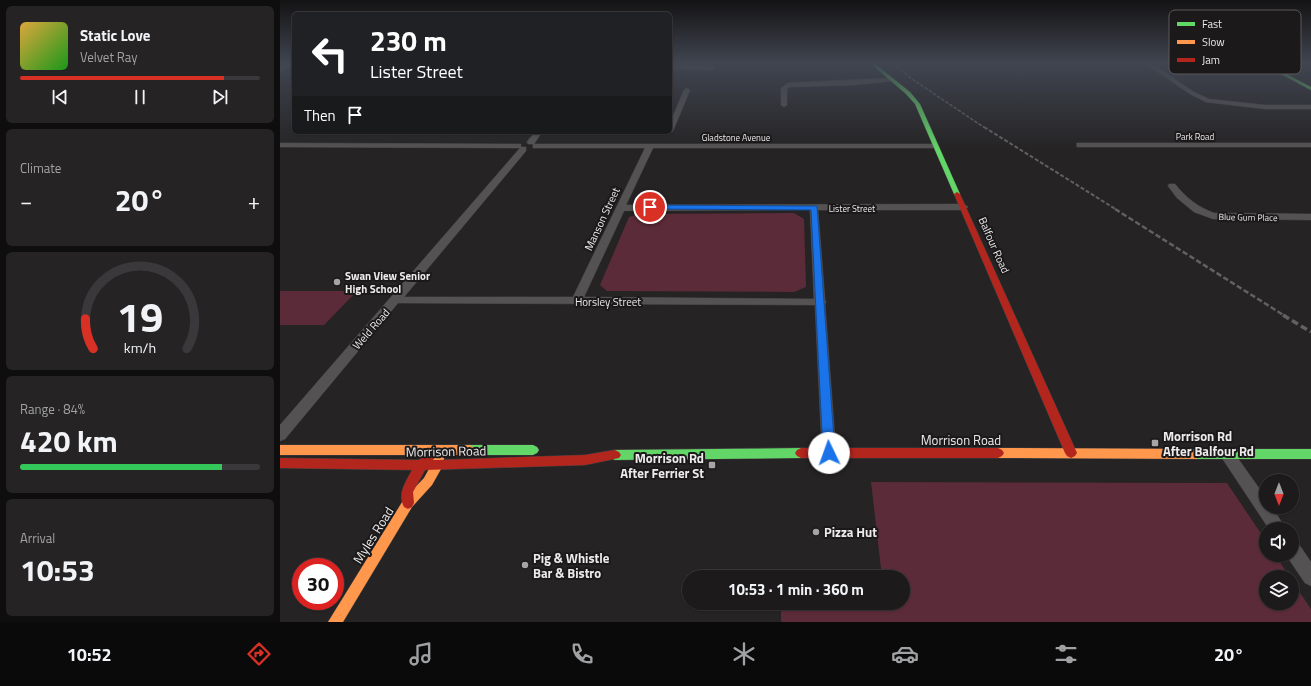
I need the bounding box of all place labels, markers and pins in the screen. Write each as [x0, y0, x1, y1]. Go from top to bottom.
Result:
pin [633, 190, 667, 224]
place label: Swan View Senior High School [345, 268, 430, 297]
marker: Swan View Senior High School [332, 277, 342, 287]
place label: Morrison Rd After Balfour Rd [1163, 426, 1254, 461]
marker: Morrison Rd After Balfour Rd [1150, 438, 1160, 448]
place label: Morrison Rd After Ferrier St [620, 448, 704, 483]
marker: Morrison Rd After Ferrier St [707, 460, 717, 470]
place label: Pizza Hut [824, 522, 877, 542]
marker: Pizza Hut [811, 527, 821, 537]
place label: Pig & Whistle Bar & Bistro [533, 548, 610, 583]
marker: Pig & Whistle Bar & Bistro [520, 560, 530, 570]

